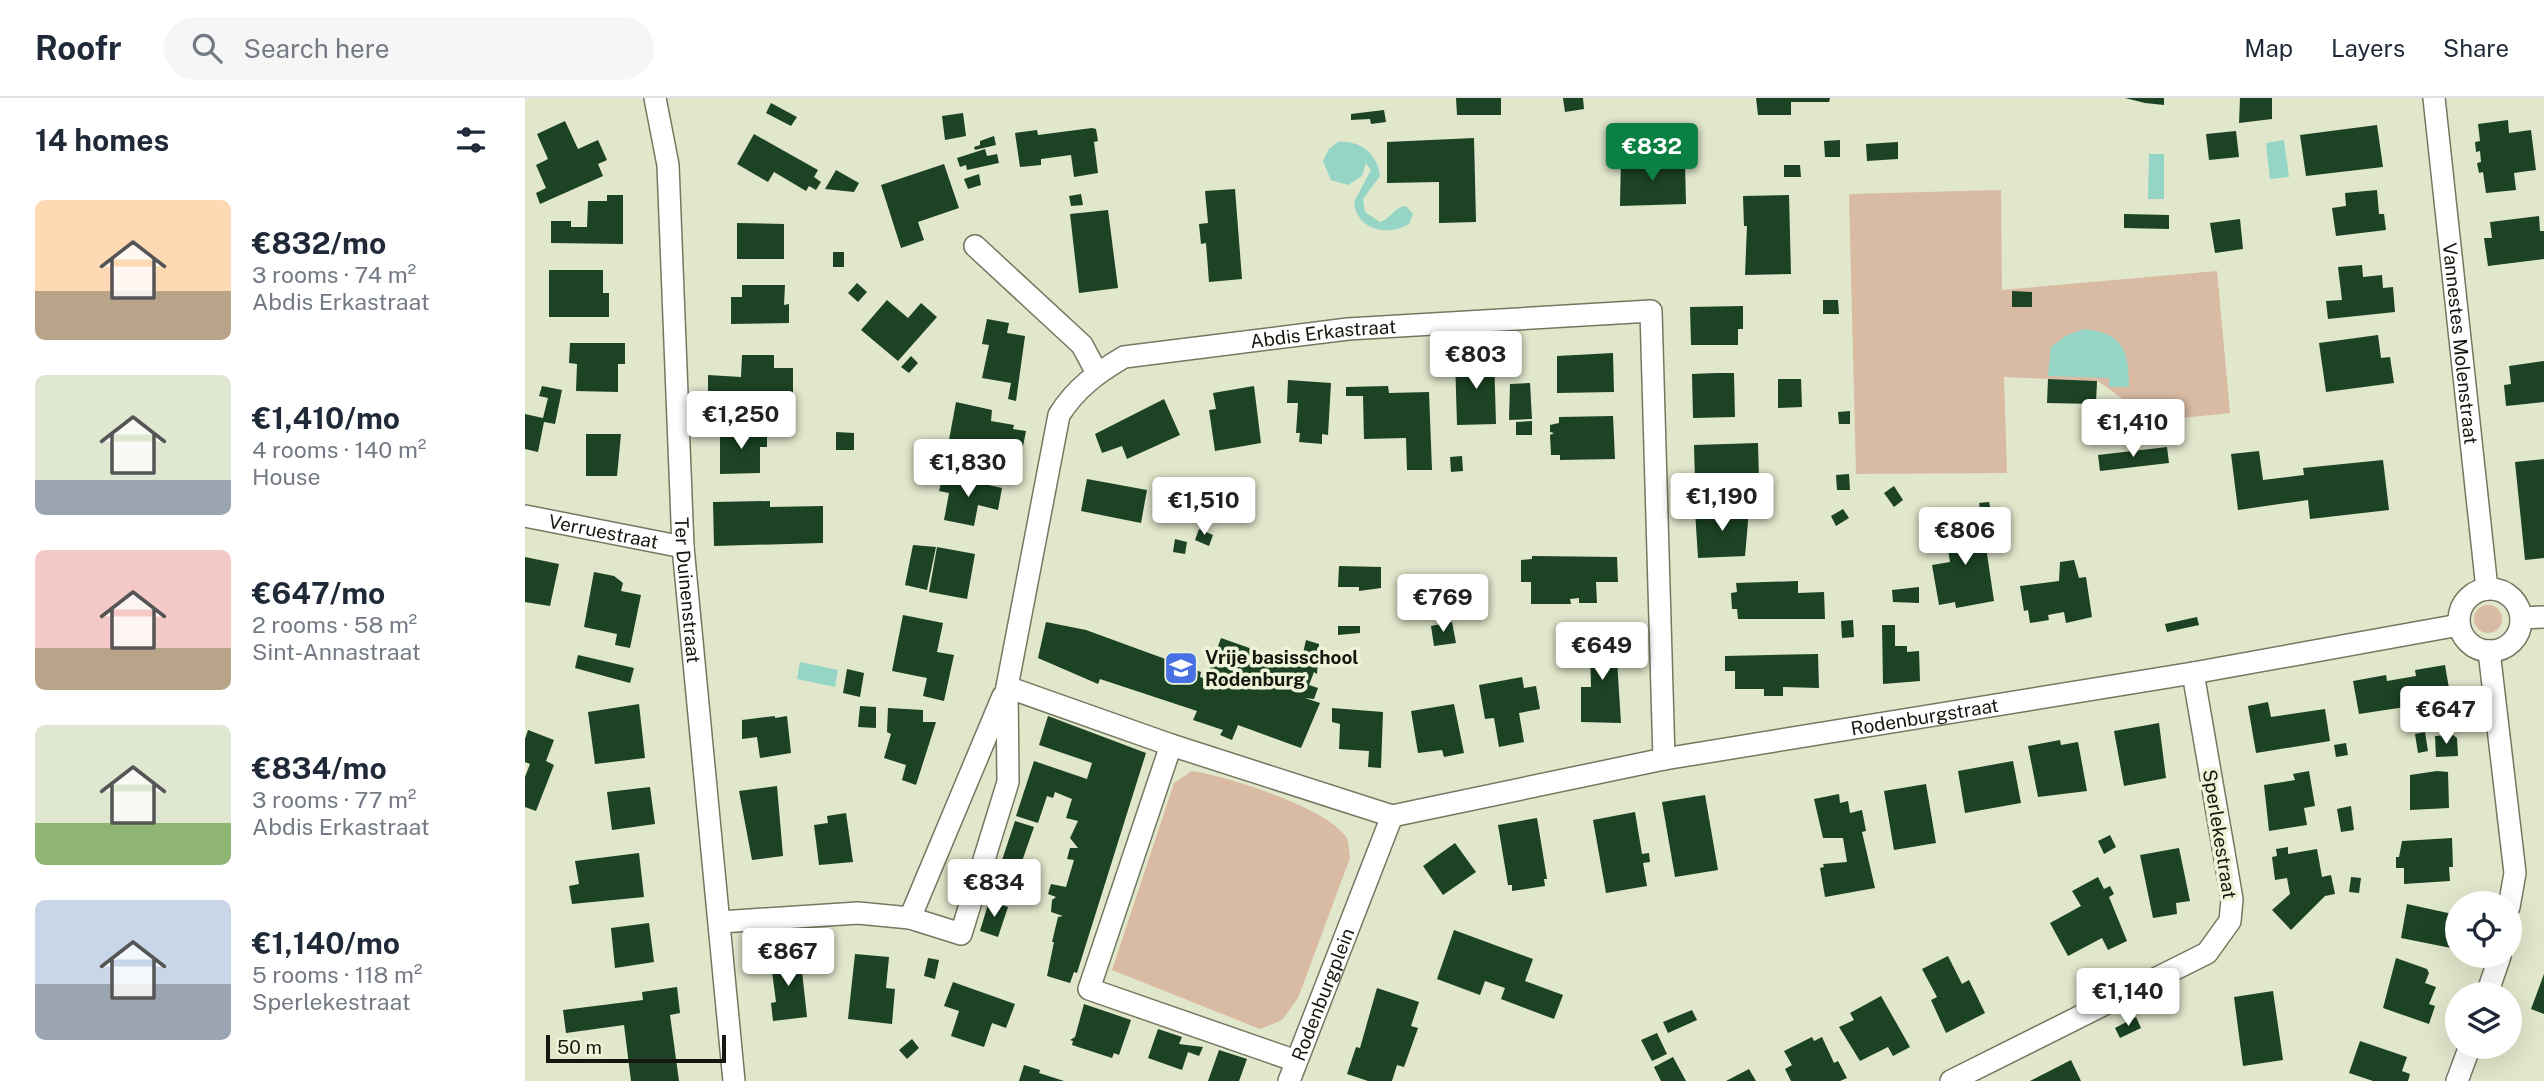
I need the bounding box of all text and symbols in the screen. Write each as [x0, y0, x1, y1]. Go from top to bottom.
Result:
search box [164, 17, 654, 80]
text: Roofr [35, 29, 122, 67]
icon: search [188, 29, 226, 67]
text: Search here [244, 33, 390, 64]
text: Map [2244, 34, 2293, 62]
text: Layers [2331, 34, 2405, 62]
text: Share [2443, 34, 2509, 62]
icon: filters [452, 121, 490, 159]
text: 14 homes [35, 122, 169, 158]
pin: €832 [1611, 123, 1693, 183]
text: €832 [1622, 132, 1682, 159]
text: €832/mo [252, 225, 386, 261]
icon: home [91, 228, 175, 312]
street label: Vannestes Molenstraat [2439, 242, 2482, 446]
text: 3 rooms · 74 m² [252, 261, 416, 288]
text: Abdis Erkastraat [252, 288, 430, 315]
street label: Abdis Erkastraat [1249, 315, 1397, 352]
pin: €803 [1435, 331, 1517, 391]
text: €803 [1446, 340, 1506, 367]
pin: €1,250 [684, 392, 798, 451]
text: €1,410/mo [252, 400, 400, 436]
text: €1,250 [703, 400, 779, 427]
pin: €1,410 [2076, 400, 2190, 459]
icon: home [91, 403, 175, 487]
text: €1,410 [2098, 408, 2168, 435]
text: 4 rooms · 140 m² [252, 436, 426, 463]
pin: €1,830 [911, 440, 1025, 499]
text: €1,830 [930, 448, 1006, 475]
text: House [252, 463, 320, 490]
pin: €1,190 [1665, 474, 1779, 533]
pin: €1,510 [1147, 478, 1261, 537]
text: €1,190 [1687, 482, 1757, 509]
text: €1,510 [1168, 486, 1240, 513]
pin: €806 [1924, 508, 2006, 567]
street label: Verruestraat [547, 510, 660, 553]
text: €806 [1935, 516, 1995, 543]
street label: Ter Duinenstraat [671, 517, 705, 664]
pin: €769 [1402, 574, 1484, 634]
text: €647/mo [252, 575, 385, 611]
icon: home [91, 578, 175, 662]
text: €769 [1413, 583, 1473, 610]
text: 2 rooms · 58 m² [252, 611, 417, 638]
pin: €649 [1561, 622, 1643, 682]
text: €649 [1572, 631, 1632, 658]
text: Sint-Annastraat [252, 638, 421, 665]
place label: Vrije basisschool Rodenburg [1205, 646, 1359, 690]
school or university icon: Vrije basisschool Rodenburg [1162, 649, 1200, 687]
pin: €647 [2405, 686, 2487, 746]
street label: Rodenburgstraat [1849, 694, 2000, 739]
text: €647 [2416, 695, 2476, 722]
text: €834/mo [252, 750, 387, 786]
icon: home [91, 753, 175, 837]
street label: Sperlekestraat [2199, 768, 2241, 900]
text: 3 rooms · 77 m² [252, 786, 416, 813]
text: Abdis Erkastraat [252, 813, 430, 840]
pin: €834 [953, 860, 1035, 919]
text: €834 [964, 868, 1024, 895]
map controls [2445, 891, 2522, 1059]
button: locate [2445, 891, 2522, 968]
text: €1,140/mo [252, 925, 400, 961]
street label: Rodenburgplein [1287, 925, 1358, 1064]
icon: home [91, 928, 175, 1012]
pin: €867 [747, 928, 829, 988]
text: €867 [758, 937, 818, 964]
text: 5 rooms · 118 m² [252, 961, 422, 988]
pin: €1,140 [2071, 968, 2185, 1028]
text: €1,140 [2093, 977, 2163, 1004]
button: layers [2445, 982, 2522, 1059]
text: Sperlekestraat [252, 988, 411, 1015]
scale bar [546, 1032, 726, 1064]
text: 50 m [557, 1036, 602, 1058]

